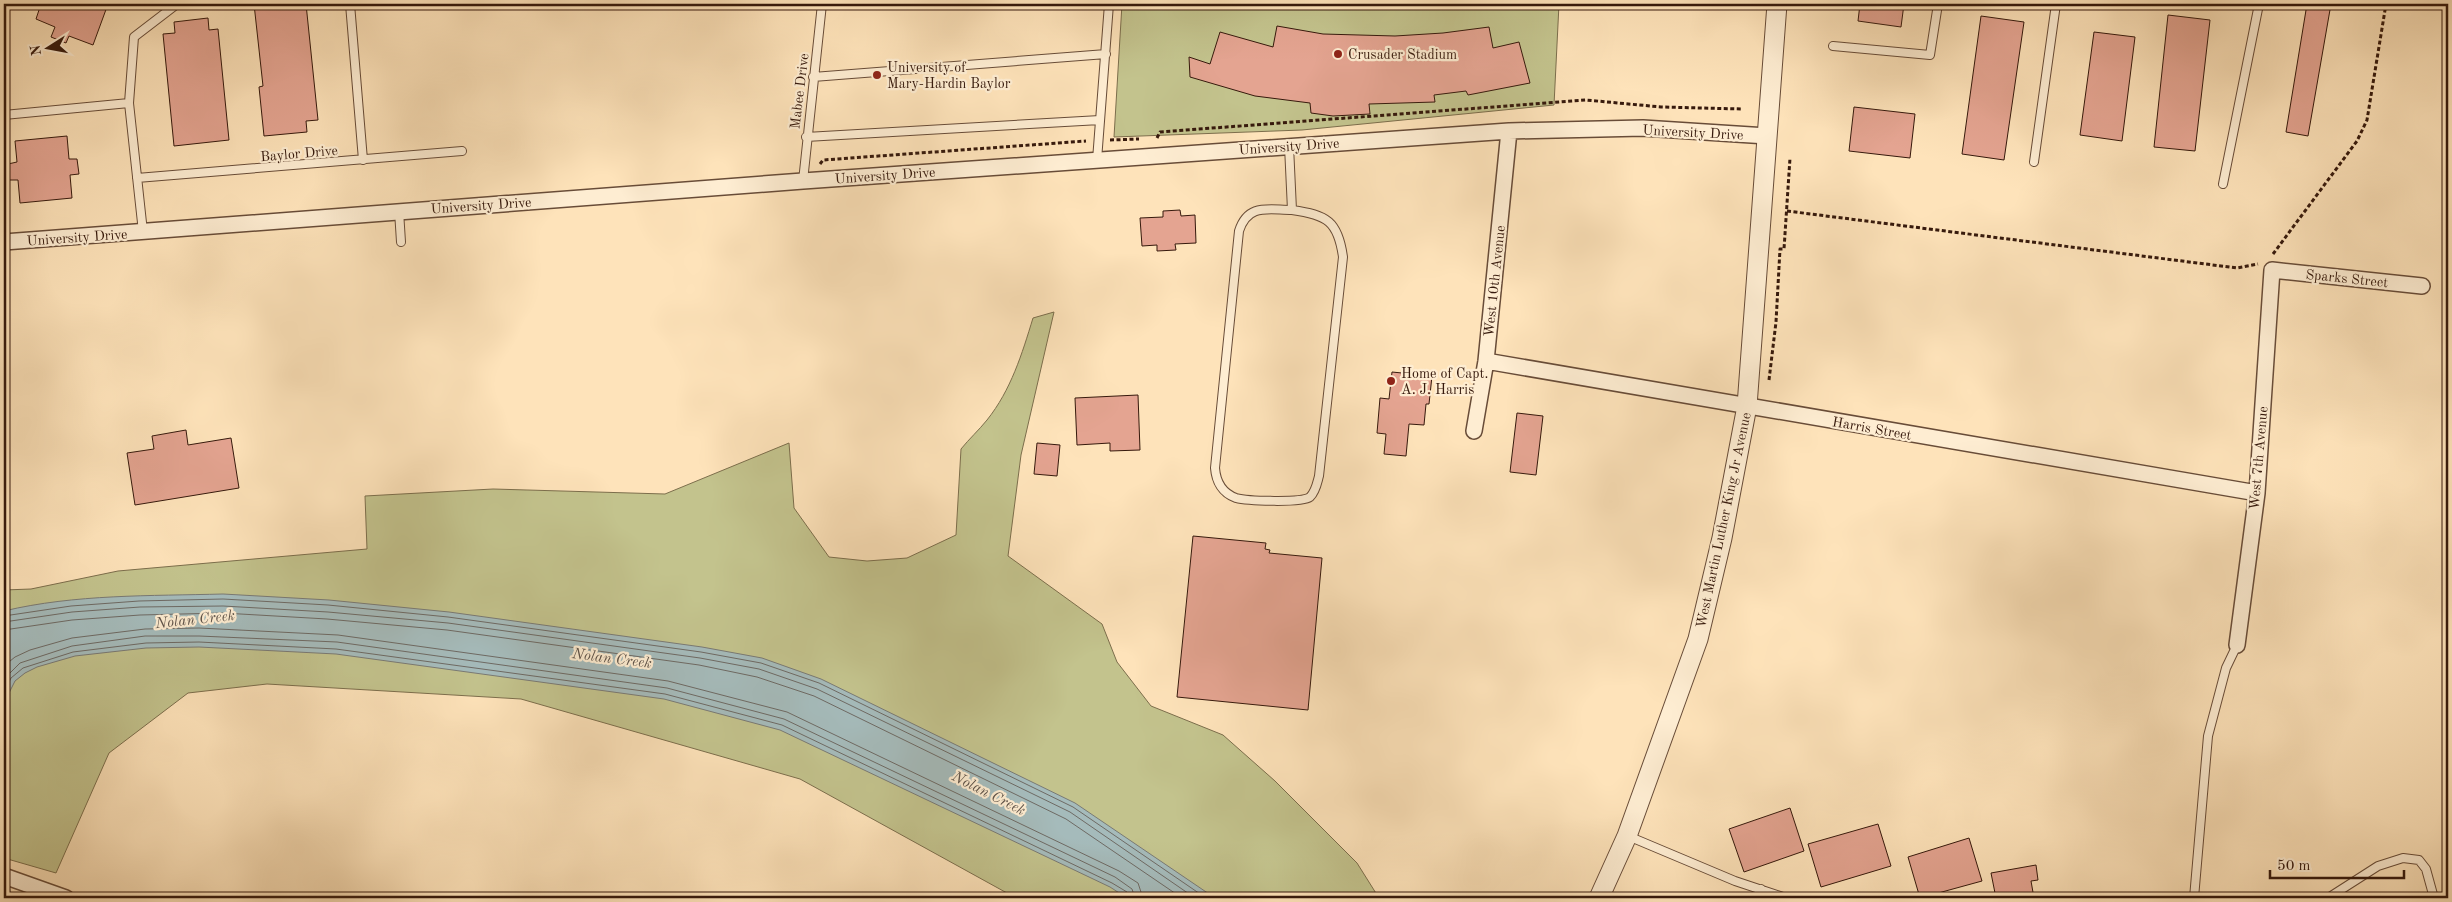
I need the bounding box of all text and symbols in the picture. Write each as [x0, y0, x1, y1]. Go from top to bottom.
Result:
north arrow [22, 22, 72, 72]
text: N [28, 43, 44, 57]
marker: Crusader Stadium [1332, 48, 1344, 60]
place label: Crusader Stadium [1348, 48, 1457, 62]
street label: Mabee Drive [788, 52, 812, 130]
place label: University of Mary-Hardin Baylor [887, 61, 1011, 91]
marker: University of Mary-Hardin Baylor [871, 69, 883, 81]
street label: University Drive [1642, 123, 1744, 143]
street label: University Drive [1238, 136, 1340, 158]
street label: Baylor Drive [260, 144, 338, 164]
street label: University Drive [834, 165, 936, 187]
street label: University Drive [430, 195, 532, 217]
street label: West 10th Avenue [1482, 225, 1508, 338]
street label: University Drive [26, 227, 128, 249]
street label: Sparks Street [2305, 268, 2389, 290]
place label: Home of Capt. A. J. Harris [1401, 367, 1488, 397]
marker: Home of Capt. A. J. Harris [1385, 375, 1397, 387]
street label: West 7th Avenue [2247, 406, 2271, 510]
street label: West Martin Luther King Jr Avenue [1694, 411, 1754, 629]
street label: Harris Street [1831, 415, 1913, 443]
water label: Nolan Creek [154, 609, 236, 632]
water label: Nolan Creek [570, 647, 652, 672]
water label: Nolan Creek [948, 769, 1027, 819]
scale bar [2270, 847, 2403, 879]
text: 50 m [2277, 859, 2311, 874]

